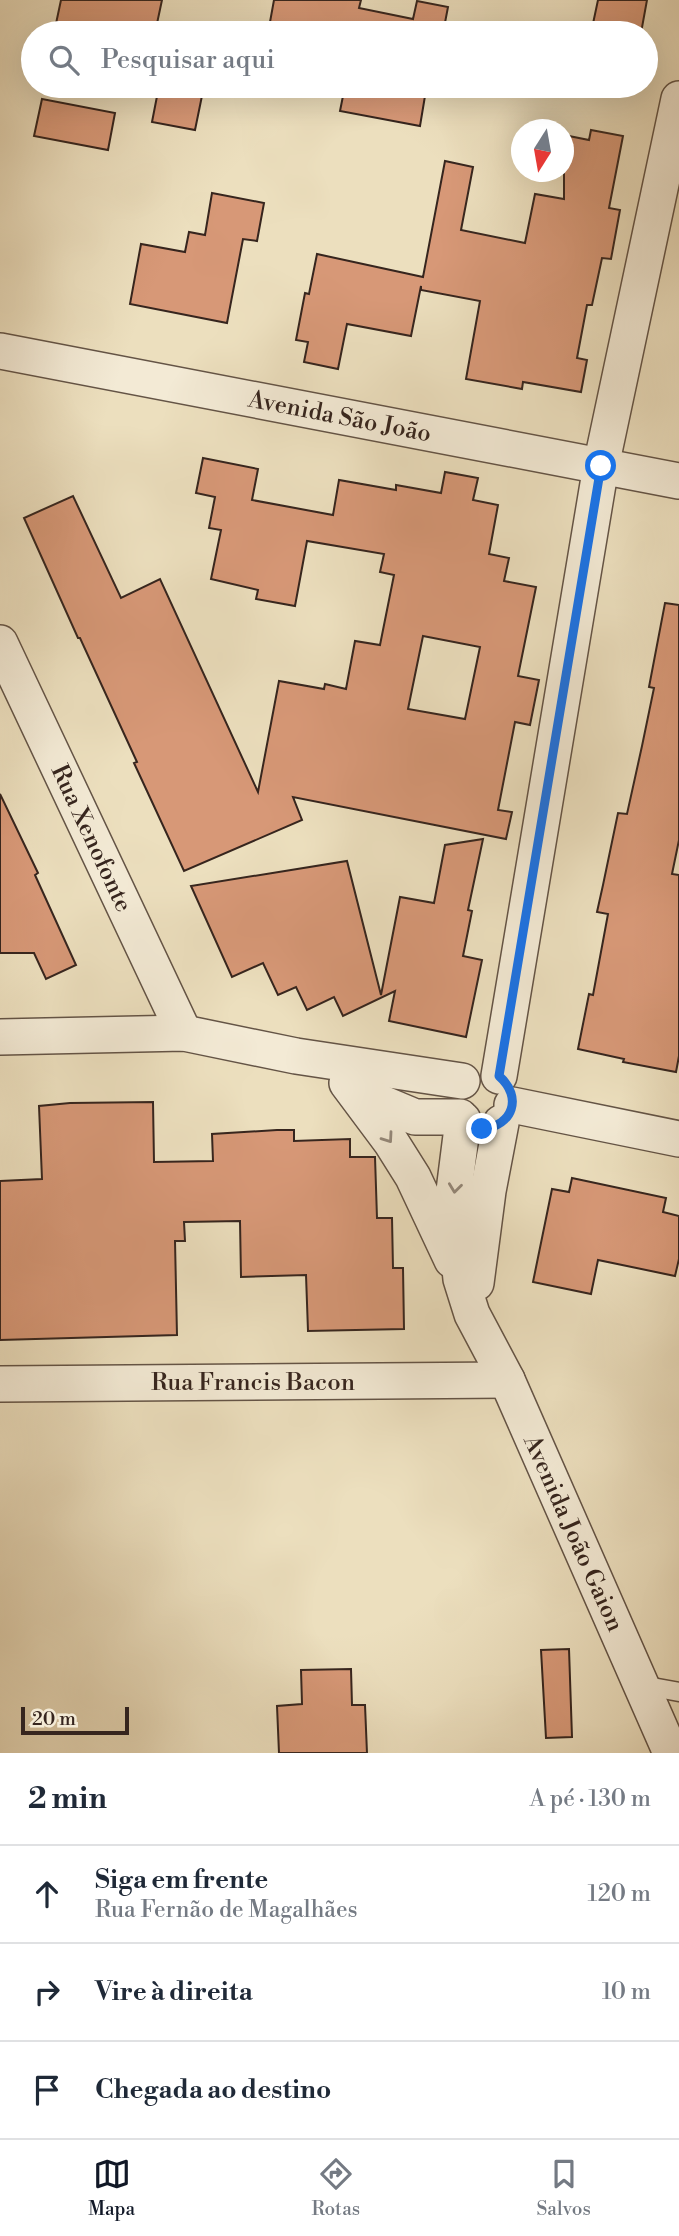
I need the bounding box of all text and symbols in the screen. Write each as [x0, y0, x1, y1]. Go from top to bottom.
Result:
search box [21, 21, 658, 98]
icon: search [45, 41, 83, 79]
text: Pesquisar aqui [101, 44, 275, 76]
north arrow [511, 119, 574, 182]
street label: Avenida São João [245, 384, 434, 449]
route start [585, 450, 616, 481]
street label: Rua Xenofonte [44, 760, 138, 917]
route end [466, 1113, 497, 1144]
one-way arrow [380, 1130, 392, 1143]
one-way arrow [447, 1182, 462, 1194]
street label: Rua Francis Bacon [151, 1368, 355, 1398]
street label: Avenida João Gaion [516, 1430, 630, 1636]
scale bar [21, 1704, 130, 1736]
text: 20 m [32, 1707, 76, 1731]
text: 2 min [28, 1780, 107, 1818]
text: A pé · 130 m [530, 1785, 651, 1813]
text: Siga em frente [95, 1864, 268, 1896]
icon: ahead [28, 1875, 66, 1913]
text: 120 m [587, 1880, 651, 1908]
text: Rua Fernão de Magalhães [95, 1896, 358, 1924]
icon: right [28, 1973, 66, 2011]
text: Vire à direita [95, 1976, 253, 2008]
text: 10 m [602, 1978, 651, 2006]
icon: arrive [28, 2071, 66, 2109]
text: Chegada ao destino [95, 2074, 331, 2106]
tab: Mapa [88, 2155, 135, 2221]
tab: Rotas [312, 2155, 360, 2221]
tab: Salvos [536, 2155, 591, 2221]

